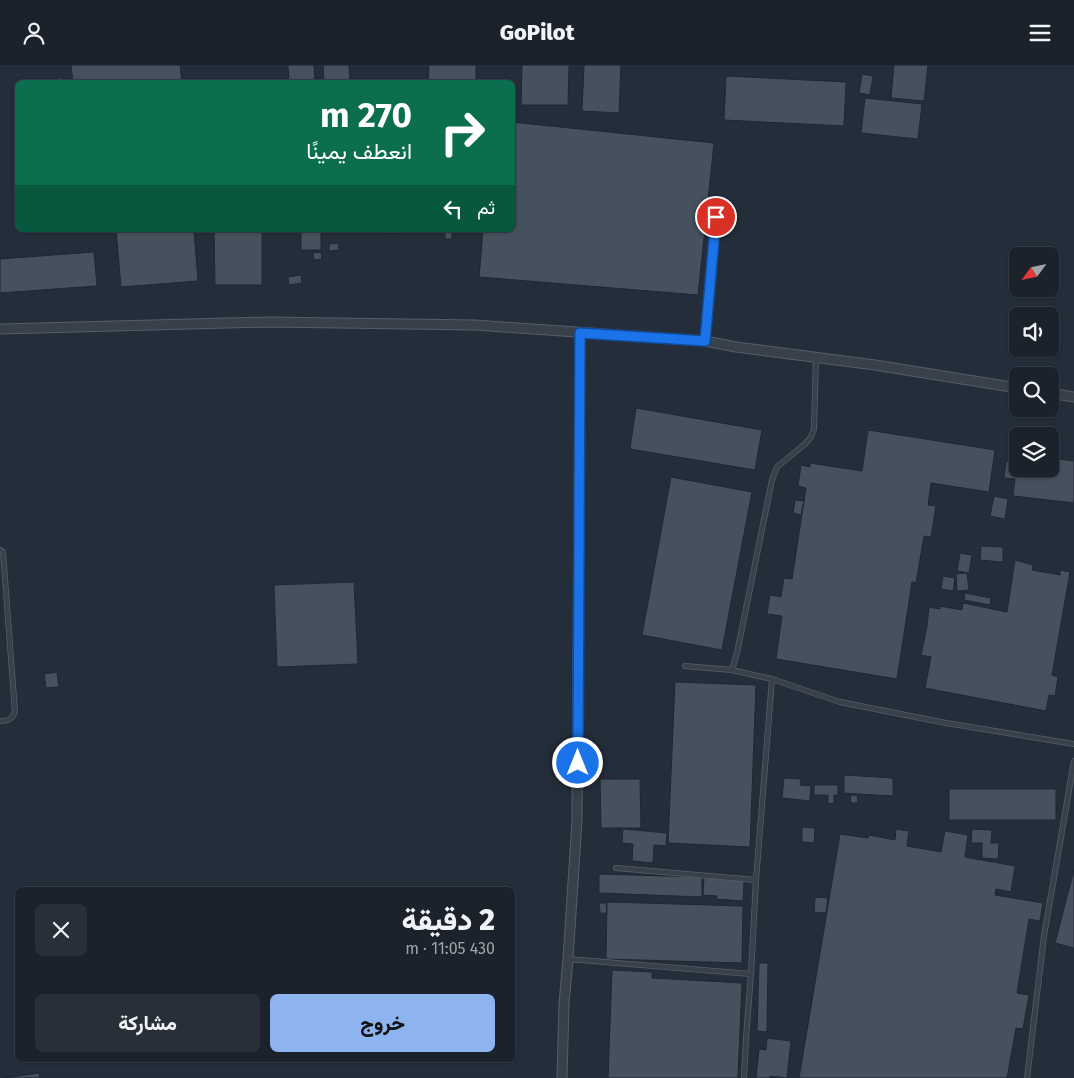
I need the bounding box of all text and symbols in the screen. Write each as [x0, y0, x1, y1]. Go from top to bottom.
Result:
icon: person [20, 19, 48, 47]
text: GoPilot [500, 19, 574, 46]
icon: menu [1026, 19, 1054, 47]
text: 270 m [320, 94, 412, 136]
icon: right [430, 100, 495, 165]
text: انعطف يمينًا [306, 138, 412, 165]
icon: left [439, 195, 467, 223]
text: ثم [477, 196, 495, 219]
pin [695, 196, 737, 238]
icon: arrive [702, 203, 730, 231]
north arrow [1009, 247, 1059, 297]
map controls [1009, 247, 1059, 477]
button: sound [1009, 307, 1059, 357]
button: search [1009, 367, 1059, 417]
button: layers [1009, 427, 1059, 477]
position arrow [551, 736, 603, 788]
text: 2 دقيقة [401, 902, 495, 938]
button: close [35, 904, 87, 956]
text: 430 m · 11:05 [405, 939, 495, 958]
button: مشاركة [35, 994, 260, 1052]
button: خروج [270, 994, 495, 1052]

